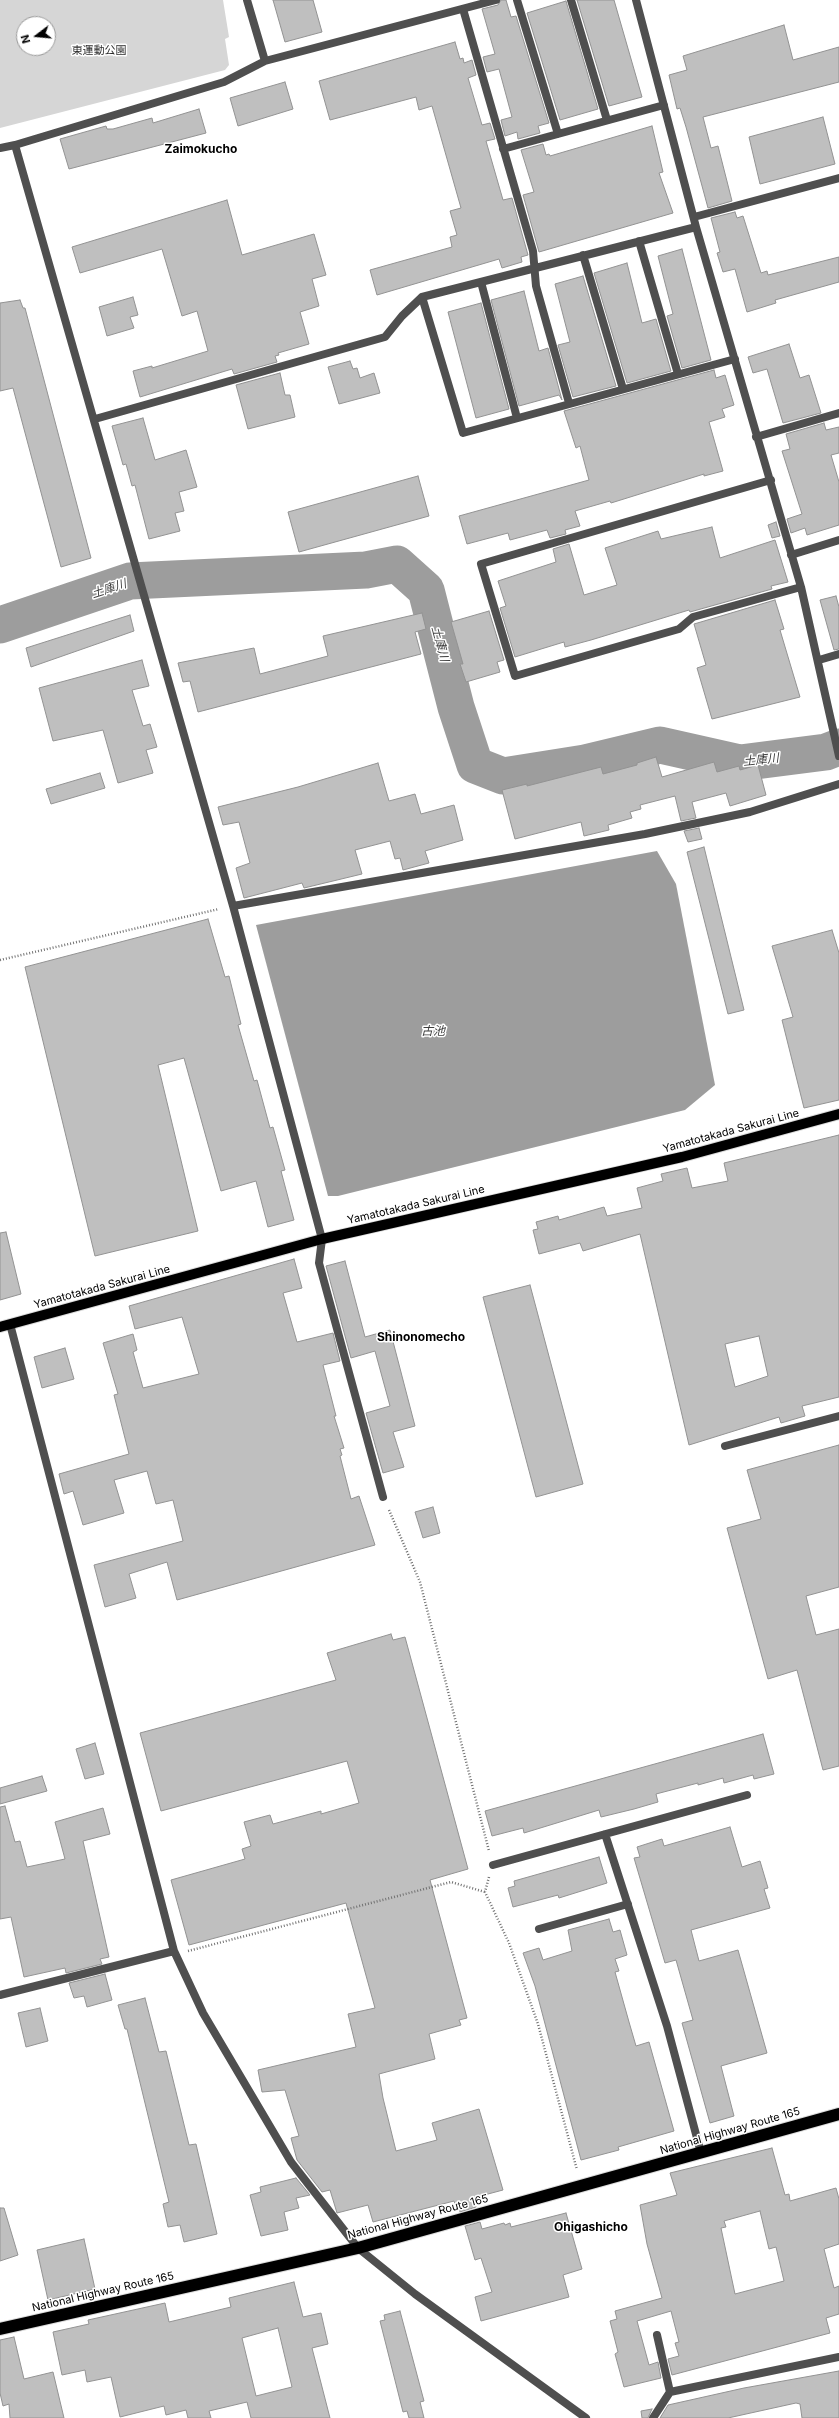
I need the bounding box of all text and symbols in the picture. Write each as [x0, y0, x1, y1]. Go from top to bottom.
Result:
north arrow [16, 16, 56, 56]
text: N [18, 33, 33, 45]
park label: 東運動公園 [72, 44, 126, 58]
district label: Zaimokucho [165, 142, 237, 156]
water label: 土庫川 [90, 577, 128, 601]
water label: 土庫川 [428, 625, 452, 663]
water label: 土庫川 [742, 751, 780, 769]
water label: 古池 [421, 1024, 445, 1038]
street label: Yamatotakada Sakurai Line [661, 1106, 801, 1156]
street label: Yamatotakada Sakurai Line [346, 1183, 486, 1227]
street label: Yamatotakada Sakurai Line [32, 1262, 172, 1312]
district label: Shinonomecho [377, 1330, 465, 1344]
street label: National Highway Route 165 [658, 2105, 802, 2157]
street label: National Highway Route 165 [346, 2192, 490, 2242]
district label: Ohigashicho [554, 2220, 628, 2234]
street label: National Highway Route 165 [31, 2269, 175, 2315]

